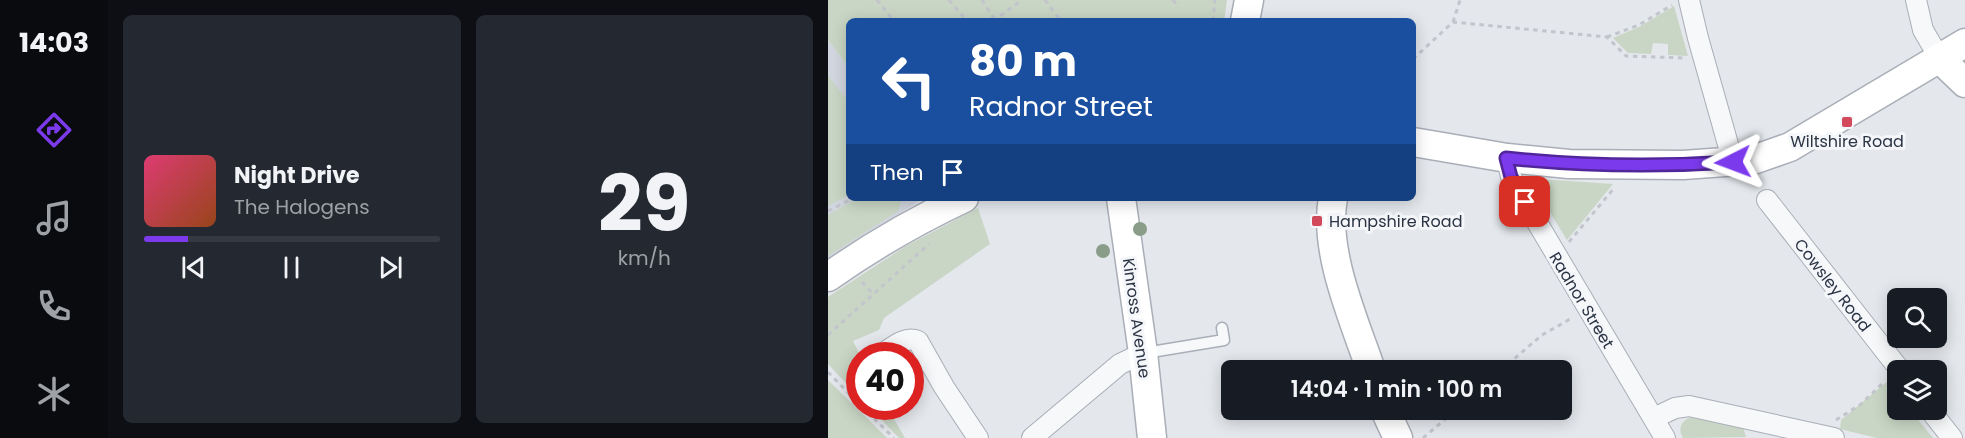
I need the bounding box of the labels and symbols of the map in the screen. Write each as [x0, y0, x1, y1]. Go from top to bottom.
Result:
marker: Wiltshire Road [1840, 115, 1854, 129]
position arrow [1701, 130, 1765, 194]
place label: Wiltshire Road [1790, 130, 1904, 153]
pin [1499, 176, 1550, 227]
place label: Hampshire Road [1329, 210, 1462, 233]
marker: Hampshire Road [1310, 214, 1324, 228]
street label: Cowsley Road [1789, 234, 1876, 337]
street label: Radnor Street [1544, 248, 1620, 353]
street label: Kinross Avenue [1117, 257, 1156, 380]
speed limit sign: 40 [846, 342, 924, 420]

